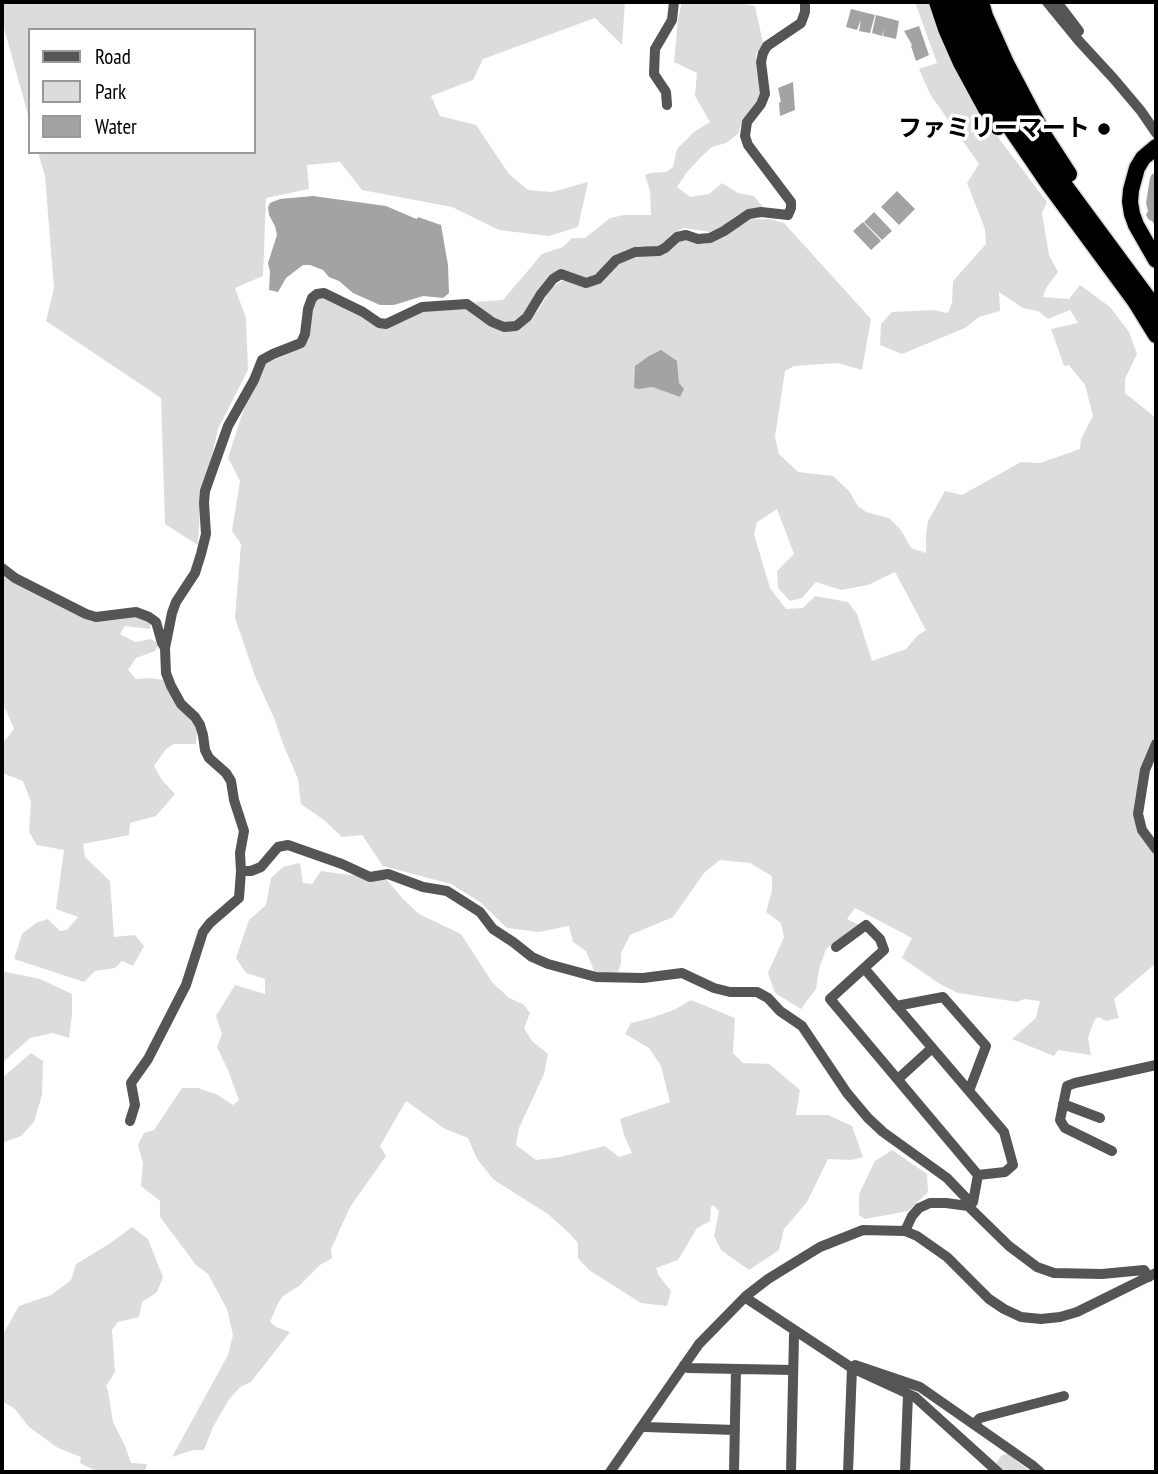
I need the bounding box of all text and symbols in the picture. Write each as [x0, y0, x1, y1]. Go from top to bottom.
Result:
legend [28, 28, 256, 154]
text: Road [95, 43, 131, 70]
text: Park [95, 78, 126, 105]
text: Water [95, 113, 137, 140]
place label: ファミリーマート [898, 115, 1090, 143]
marker: ファミリーマート [1096, 121, 1112, 137]

